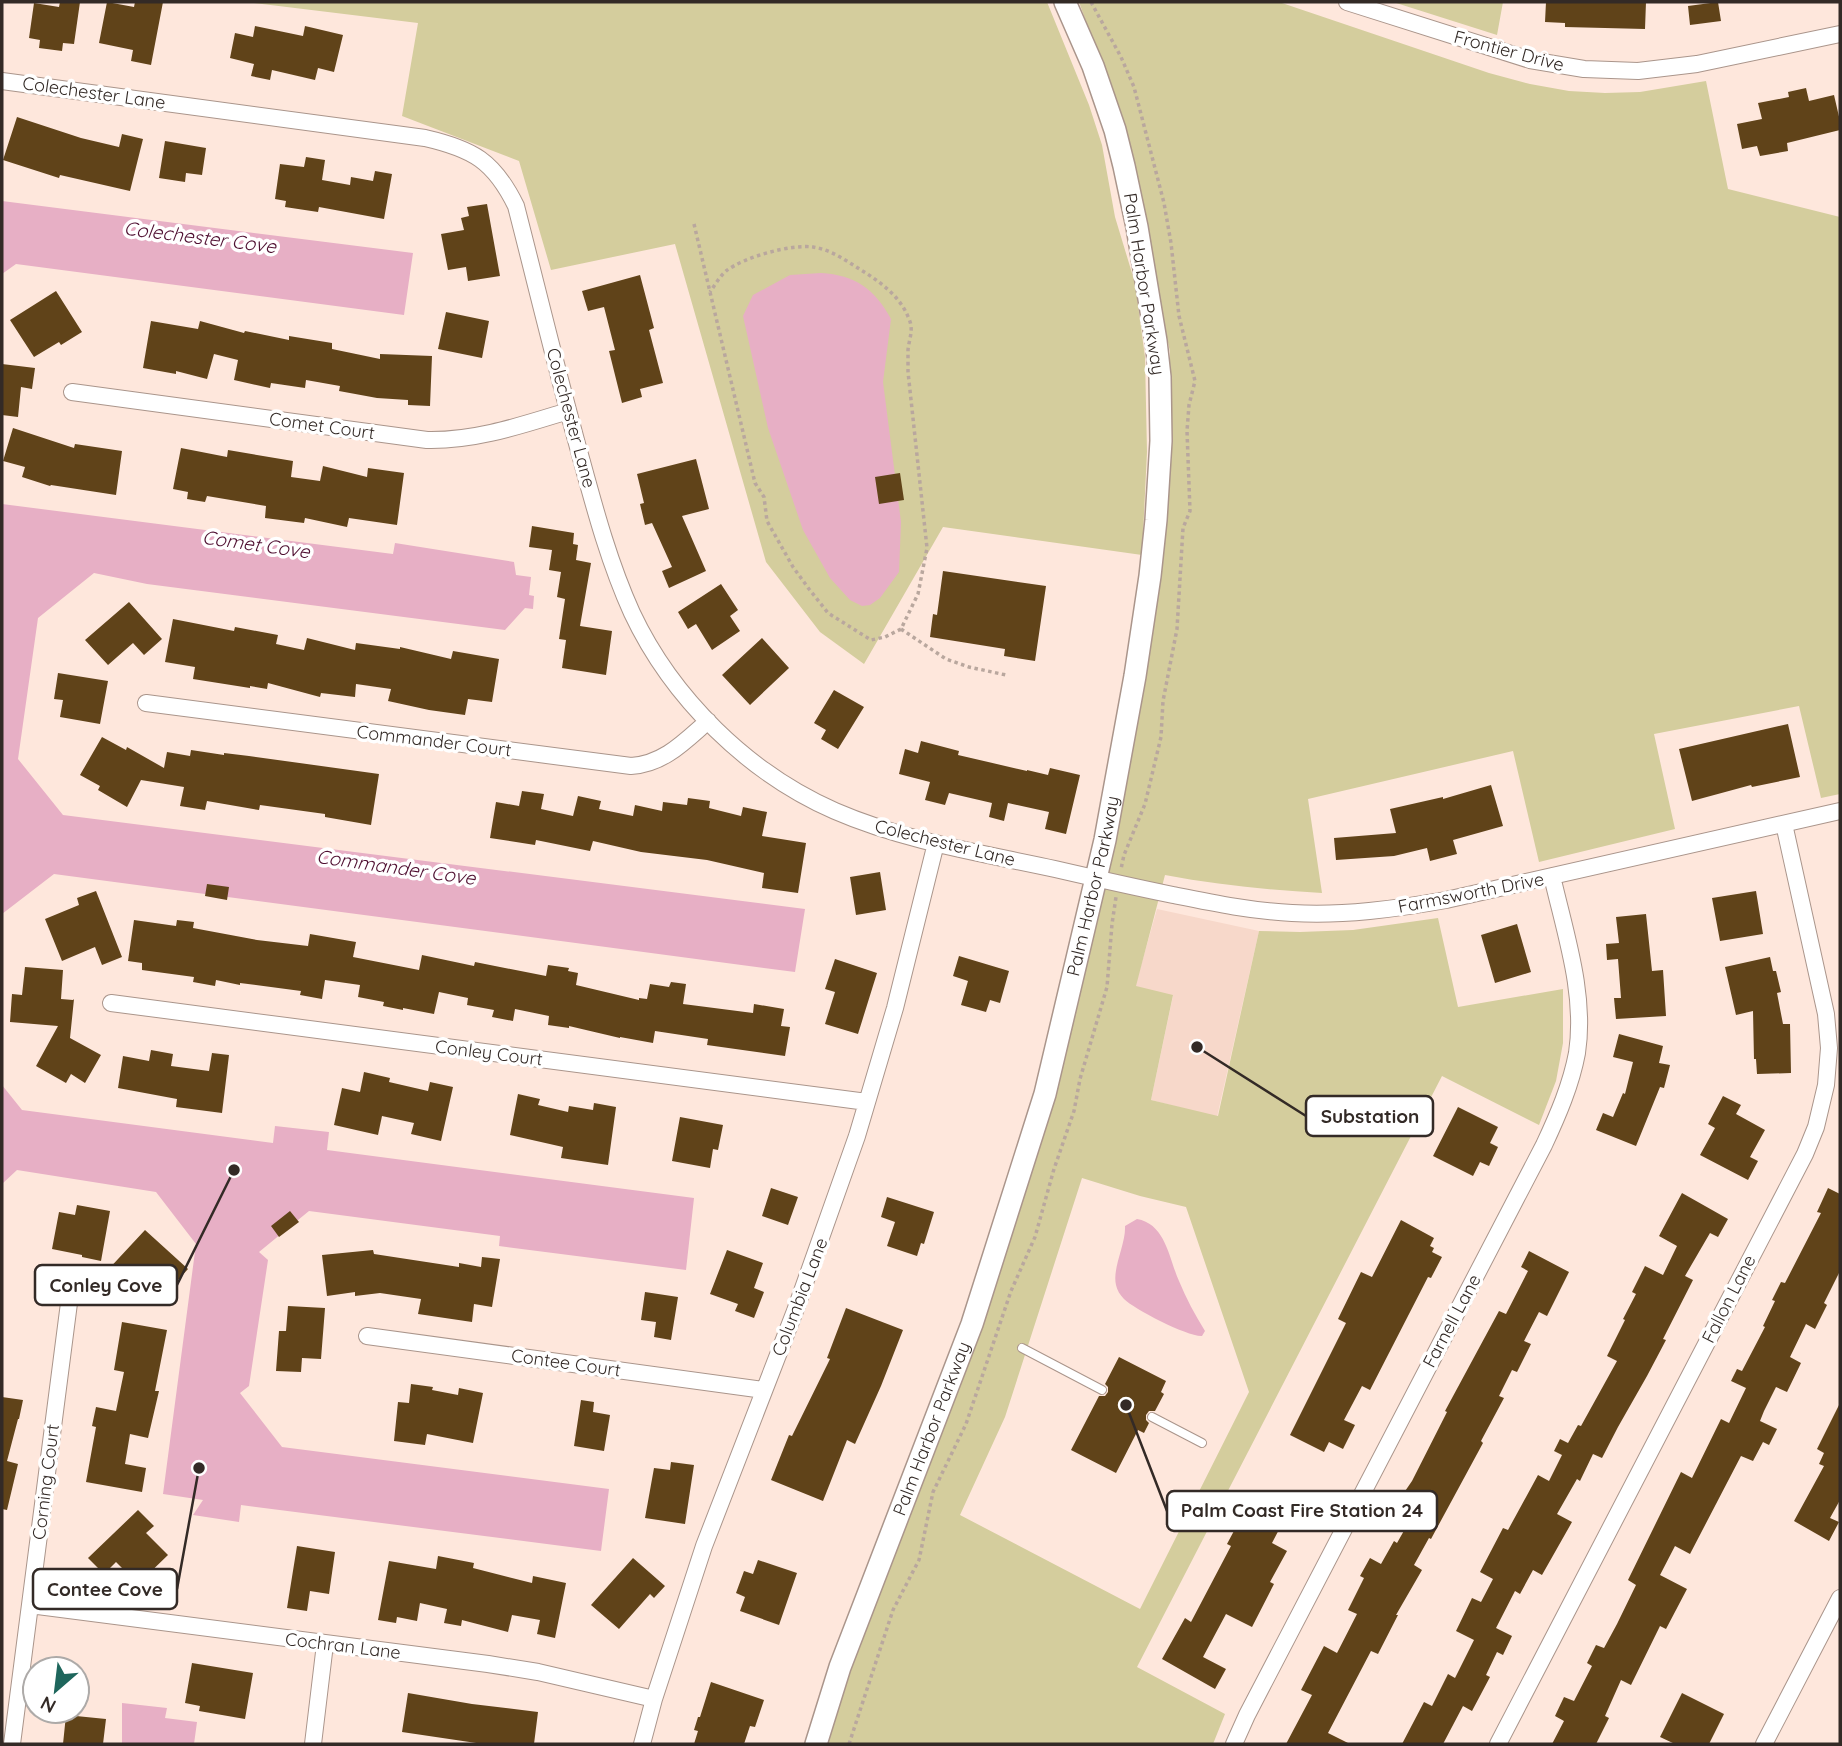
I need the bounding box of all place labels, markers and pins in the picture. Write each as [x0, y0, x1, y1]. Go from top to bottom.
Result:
callout: Substation [1306, 1096, 1433, 1136]
callout: Conley Cove [35, 1265, 177, 1305]
callout: Palm Coast Fire Station 24 [1167, 1491, 1437, 1531]
callout: Contee Cove [33, 1569, 177, 1609]

